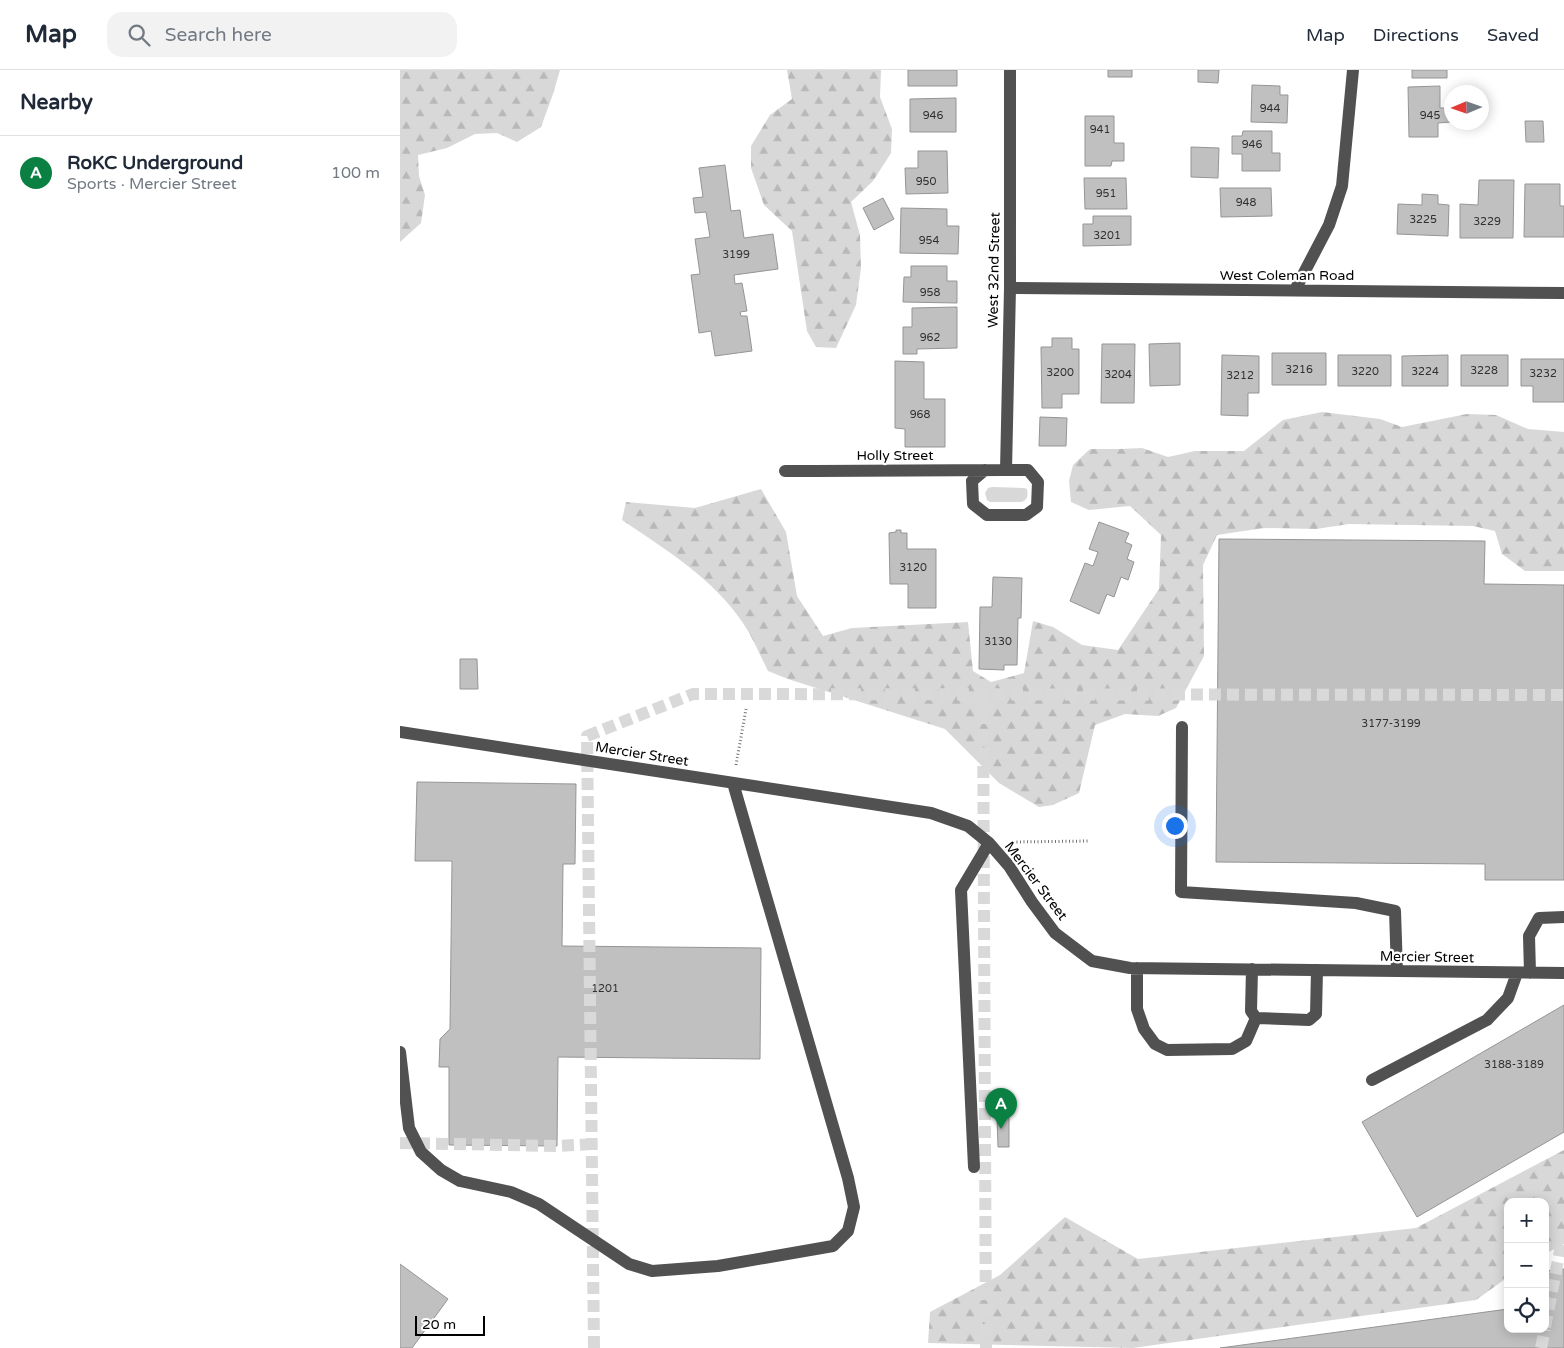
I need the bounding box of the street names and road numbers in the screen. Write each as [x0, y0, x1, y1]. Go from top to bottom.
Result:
street label: West 32nd Street [984, 211, 1004, 328]
street label: West Coleman Road [1220, 267, 1354, 284]
street label: Holly Street [856, 447, 934, 464]
street label: Mercier Street [594, 738, 691, 770]
street label: Mercier Street [1001, 838, 1072, 924]
street label: Mercier Street [1380, 948, 1475, 966]

